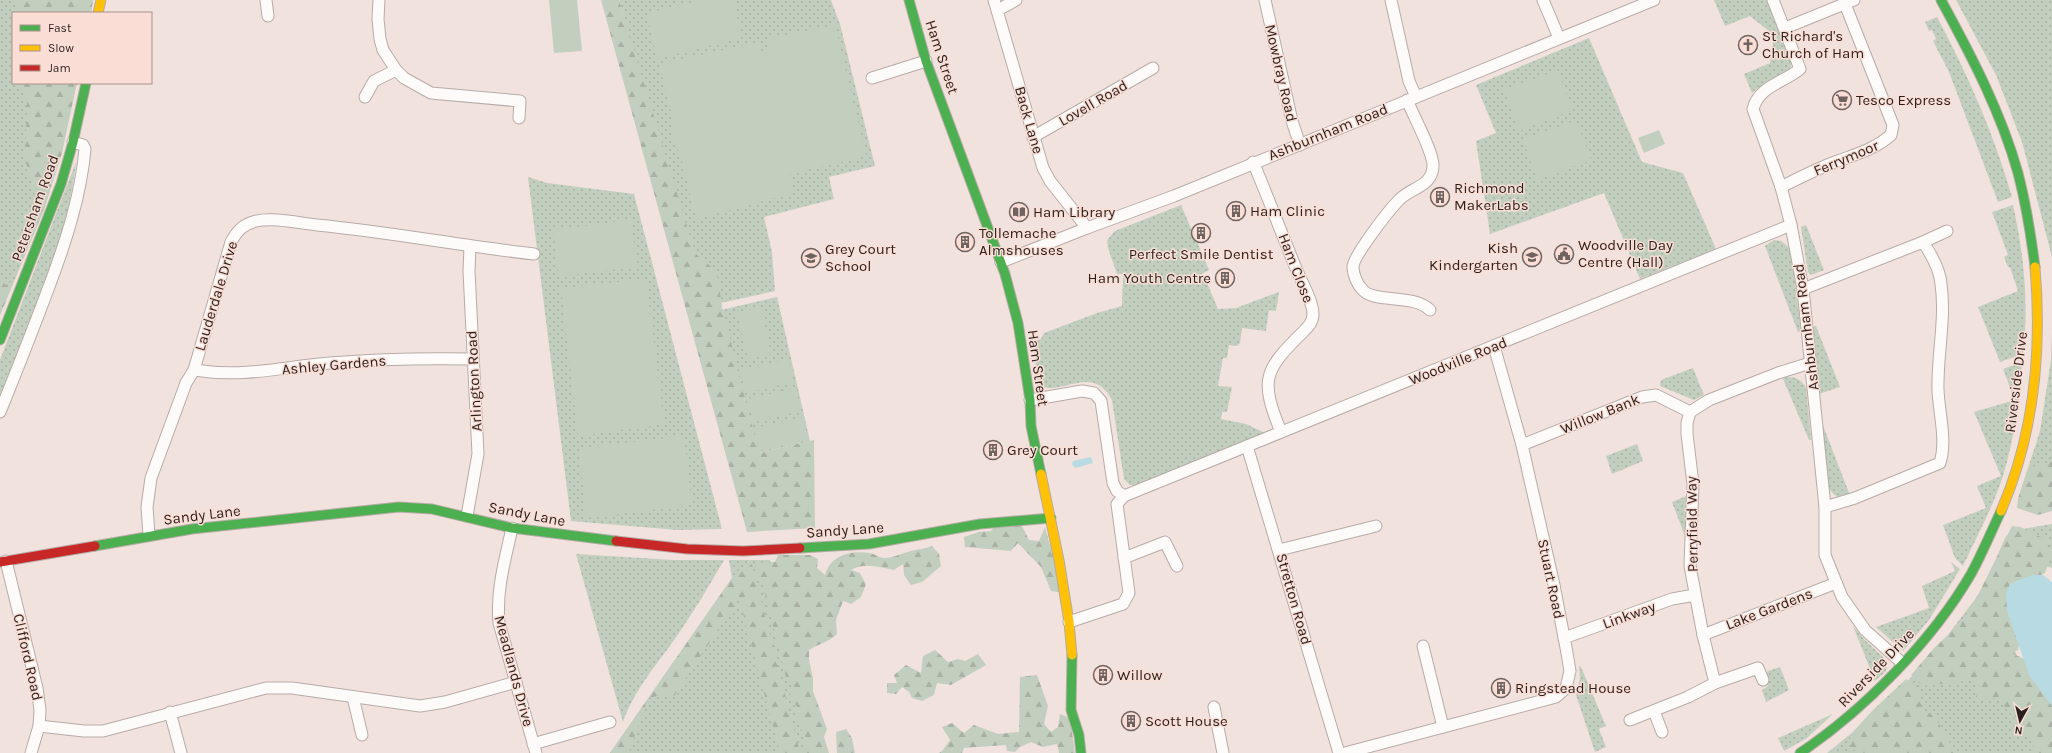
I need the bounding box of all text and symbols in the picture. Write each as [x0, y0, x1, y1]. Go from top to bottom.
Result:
legend [12, 12, 152, 84]
street label: Ham Street [922, 18, 963, 97]
text: Fast [48, 21, 72, 35]
street label: Mowbray Road [1261, 23, 1301, 123]
place label: St Richard's Church of Ham [1762, 27, 1864, 62]
church icon: St Richard's Church of Ham [1737, 34, 1759, 56]
text: Slow [48, 41, 74, 55]
text: Jam [48, 61, 71, 75]
street label: Lovell Road [1055, 76, 1131, 130]
street label: Back Lane [1011, 84, 1047, 156]
supermarket icon: Tesco Express [1831, 89, 1853, 111]
place label: Tesco Express [1856, 91, 1951, 109]
street label: Ashburnham Road [1266, 100, 1390, 164]
street label: Ferrymoor [1811, 136, 1882, 180]
street label: Petersham Road [7, 152, 63, 264]
place label: Richmond MakerLabs [1454, 179, 1529, 214]
building icon: Richmond MakerLabs [1429, 186, 1451, 208]
building icon: Ham Clinic [1225, 200, 1247, 222]
library icon: Ham Library [1008, 201, 1030, 223]
place label: Ham Clinic [1250, 202, 1325, 220]
place label: Ham Library [1033, 203, 1115, 221]
building icon: Perfect Smile Dentist [1190, 222, 1212, 244]
place label: Tollemache Almshouses [979, 224, 1064, 259]
building icon: Tollemache Almshouses [954, 231, 976, 253]
street label: Ham Close [1275, 231, 1317, 305]
place label: Woodville Day Centre (Hall) [1578, 236, 1673, 271]
street label: Lauderdale Drive [191, 239, 241, 353]
place label: Kish Kindergarten [1429, 239, 1518, 274]
place label: Grey Court School [825, 240, 896, 275]
public building icon: Woodville Day Centre (Hall) [1553, 243, 1575, 265]
place label: Perfect Smile Dentist [1129, 245, 1274, 263]
school or university icon: Kish Kindergarten [1521, 246, 1543, 268]
school or university icon: Grey Court School [800, 247, 822, 269]
street label: Ashburnham Road [1789, 263, 1823, 391]
building icon: Ham Youth Centre [1214, 267, 1236, 289]
place label: Ham Youth Centre [1088, 269, 1211, 287]
street label: Ham Street [1024, 329, 1052, 408]
street label: Arlington Road [462, 330, 486, 432]
street label: Riverside Drive [2001, 330, 2031, 434]
street label: Woodville Road [1406, 333, 1510, 389]
street label: Ashley Gardens [281, 351, 387, 379]
street label: Willow Bank [1558, 390, 1642, 438]
building icon: Grey Court [982, 439, 1004, 461]
place label: Grey Court [1007, 441, 1078, 459]
street label: Perryfield Way [1682, 476, 1702, 572]
street label: Sandy Lane [487, 498, 567, 530]
street label: Sandy Lane [162, 501, 242, 529]
street label: Sandy Lane [806, 518, 884, 542]
street label: Stuart Road [1534, 537, 1568, 621]
street label: Stretton Road [1272, 551, 1316, 647]
street label: Lake Gardens [1723, 584, 1815, 634]
street label: Linkway [1600, 597, 1658, 633]
street label: Clifford Road [9, 612, 47, 702]
street label: Meadlands Drive [490, 613, 538, 729]
street label: Riverside Drive [1834, 625, 1918, 711]
building icon: Willow [1092, 664, 1114, 686]
place label: Willow [1117, 666, 1162, 684]
building icon: Ringstead House [1490, 677, 1512, 699]
place label: Ringstead House [1515, 679, 1631, 697]
north arrow [2000, 701, 2040, 741]
building icon: Scott House [1120, 710, 1142, 732]
place label: Scott House [1145, 712, 1228, 730]
text: N [2014, 723, 2023, 737]

